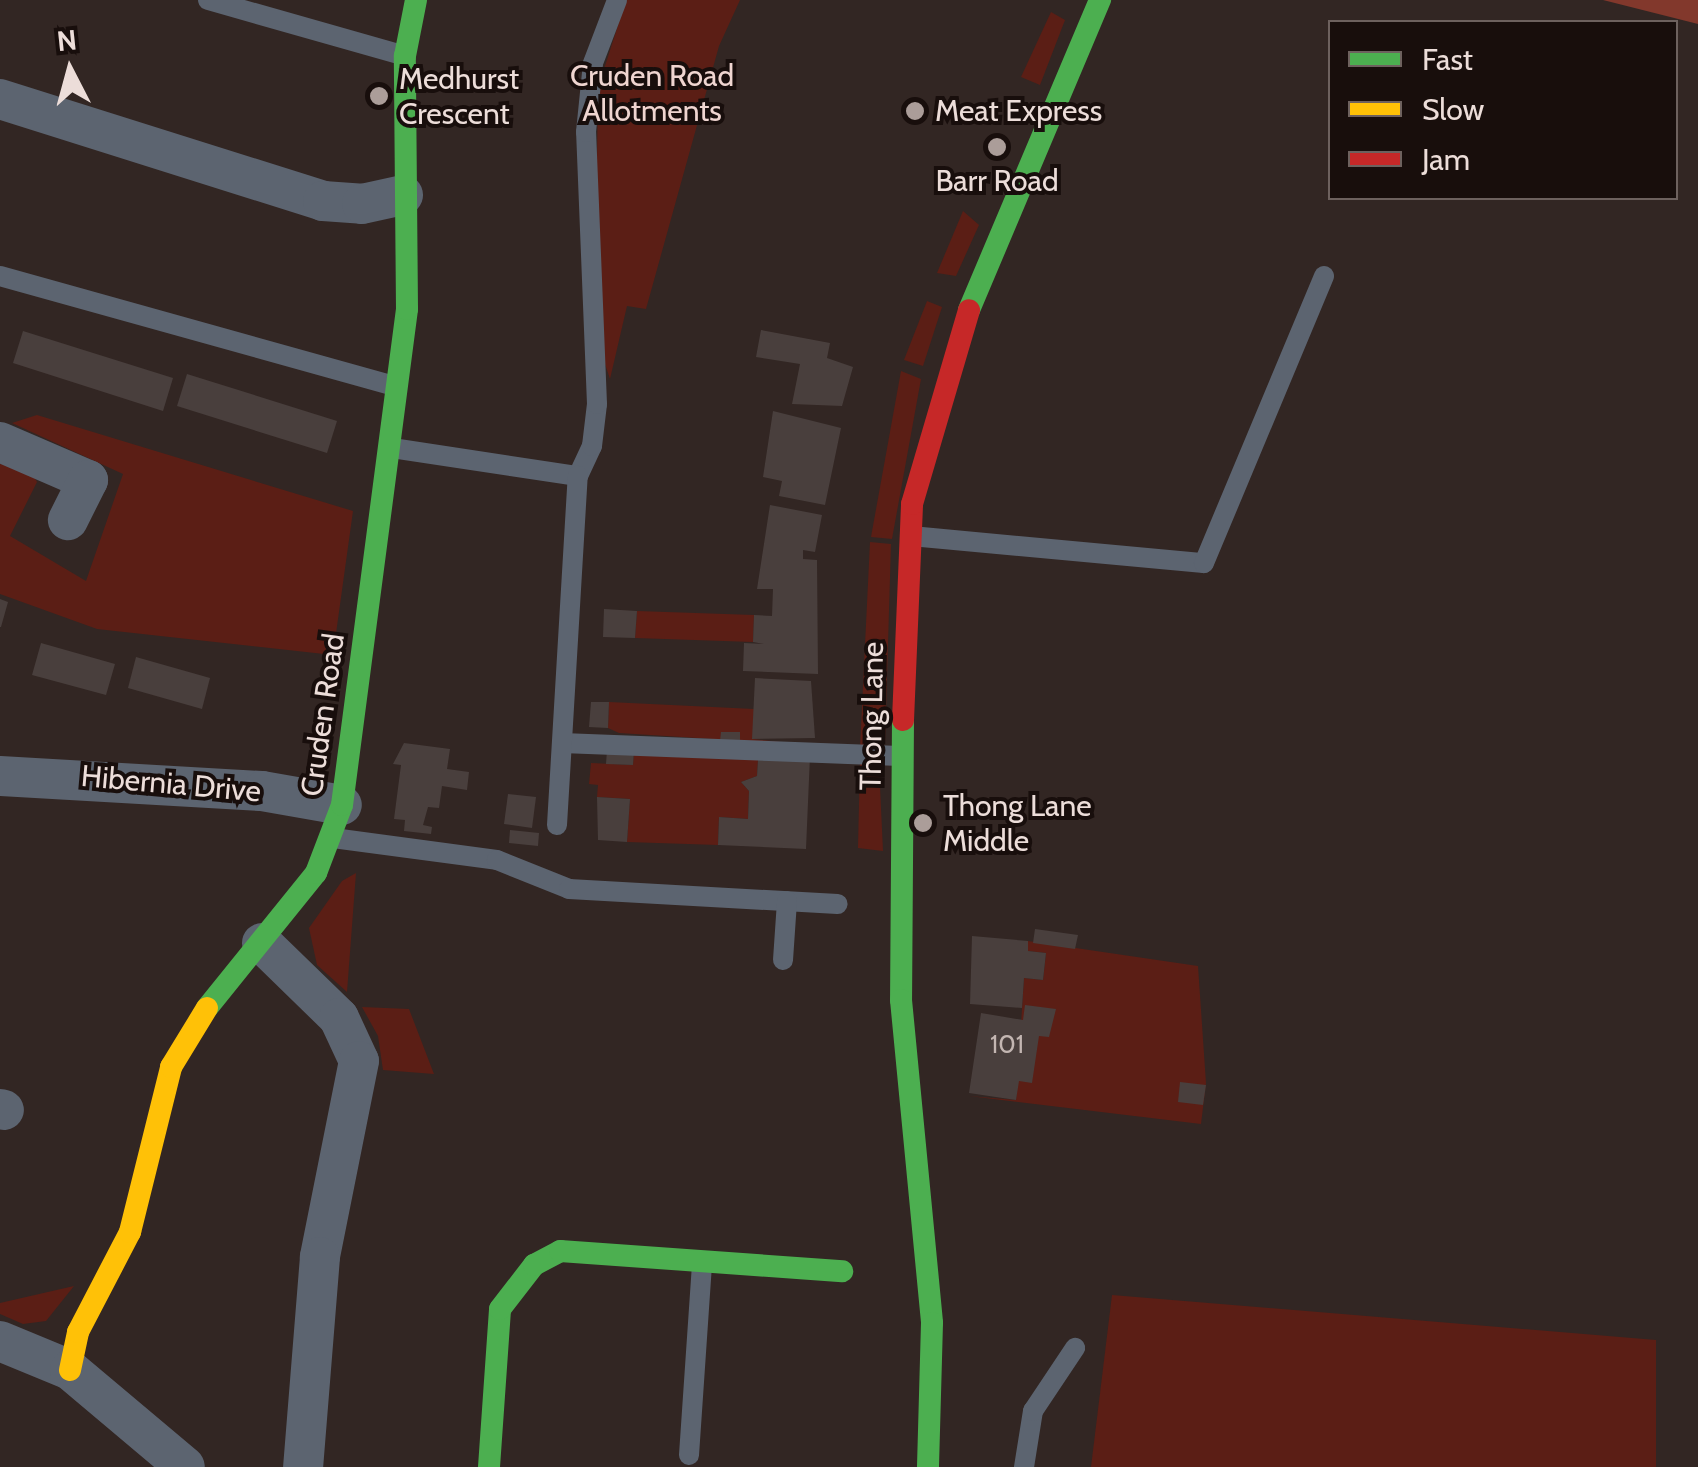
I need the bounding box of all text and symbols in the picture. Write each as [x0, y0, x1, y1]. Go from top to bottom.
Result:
north arrow [20, 20, 120, 120]
legend [1328, 20, 1678, 200]
text: N [55, 22, 78, 58]
text: Fast [1422, 41, 1473, 78]
park label: Cruden Road Allotments [570, 58, 734, 128]
place label: Medhurst Crescent [399, 61, 519, 132]
marker: Medhurst Crescent [368, 85, 390, 107]
text: Slow [1422, 91, 1484, 128]
place label: Meat Express [935, 93, 1102, 129]
marker: Meat Express [904, 100, 926, 122]
marker: Barr Road [986, 136, 1008, 158]
text: Jam [1422, 141, 1470, 178]
place label: Barr Road [935, 163, 1059, 199]
street label: Cruden Road [294, 631, 352, 799]
street label: Thong Lane [853, 641, 891, 791]
street label: Hibernia Drive [80, 758, 262, 810]
place label: Thong Lane Middle [943, 788, 1092, 858]
marker: Thong Lane Middle [912, 812, 934, 834]
house number: 101 [990, 1029, 1024, 1059]

